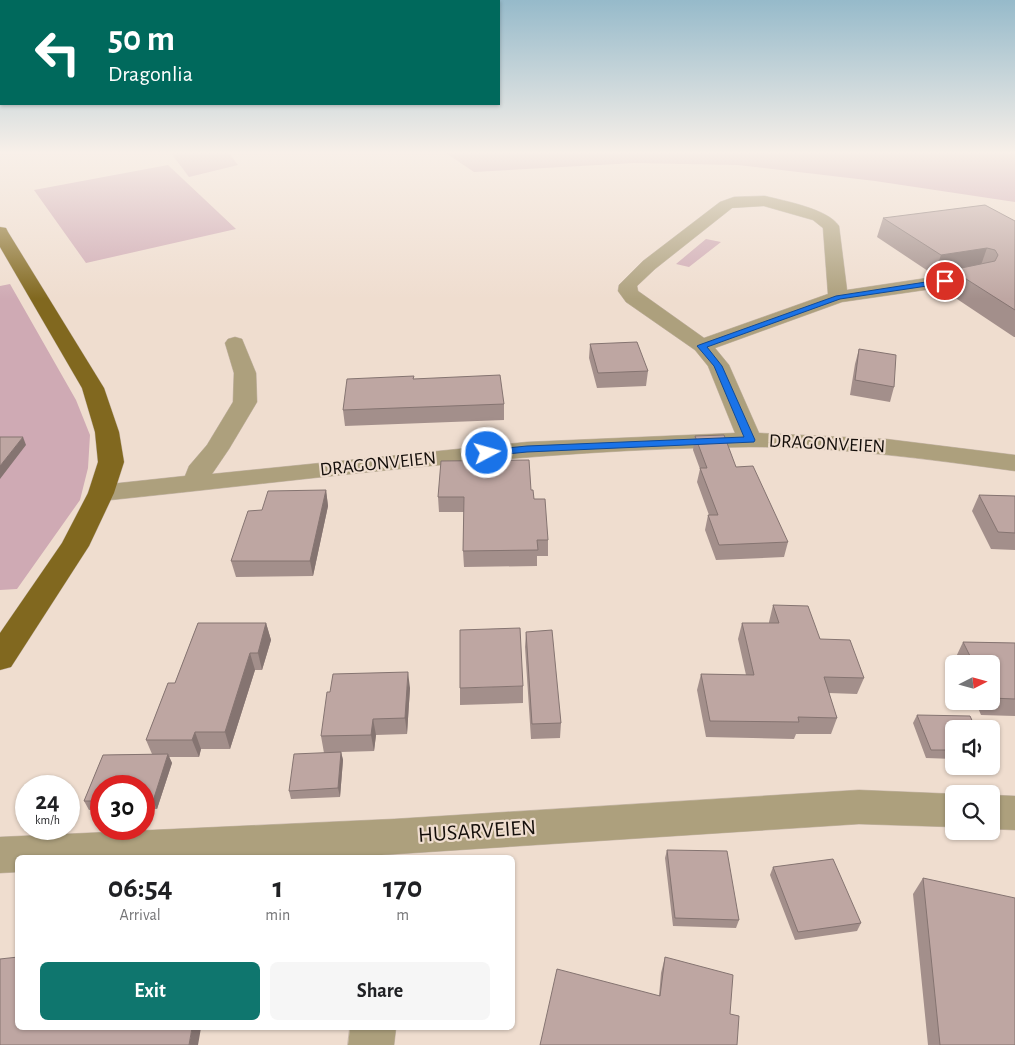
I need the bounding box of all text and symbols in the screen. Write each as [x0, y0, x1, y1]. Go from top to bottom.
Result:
icon: left [25, 20, 90, 85]
text: 50 m [108, 22, 175, 57]
text: Dragonlia [108, 63, 193, 85]
pin [924, 260, 966, 302]
icon: arrive [931, 267, 959, 295]
position arrow [460, 426, 512, 478]
street label: DRAGONVEIEN [768, 431, 886, 457]
street label: DRAGONVEIEN [319, 448, 437, 480]
north arrow [945, 655, 1000, 710]
map controls [945, 655, 1000, 840]
button: sound [945, 720, 1000, 775]
speed limit sign: 30 [90, 775, 155, 840]
button: search [945, 785, 1000, 840]
text: 24 [35, 789, 60, 814]
text: km/h [35, 814, 60, 826]
street label: HUSARVEIEN [417, 816, 537, 846]
text: 06:54 [108, 873, 173, 903]
text: 1 [272, 873, 283, 903]
text: 170 [383, 873, 422, 903]
text: Arrival [120, 907, 161, 923]
text: min [265, 907, 290, 923]
text: m [396, 907, 409, 923]
button: Exit [40, 962, 260, 1020]
button: Share [270, 962, 490, 1020]

